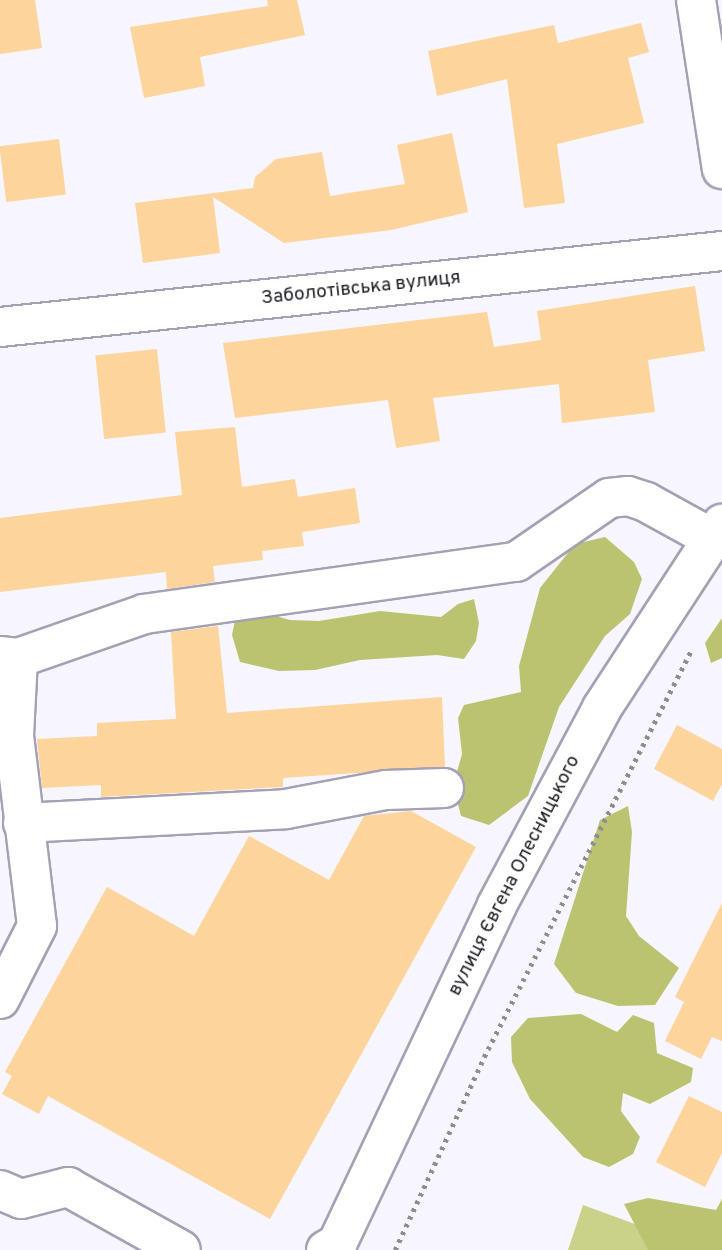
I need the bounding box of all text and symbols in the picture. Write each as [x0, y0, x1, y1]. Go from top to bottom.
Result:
street label: Заболотівська вулиця [260, 267, 462, 311]
street label: вулиця Євгена Олесницького [444, 752, 586, 1000]

